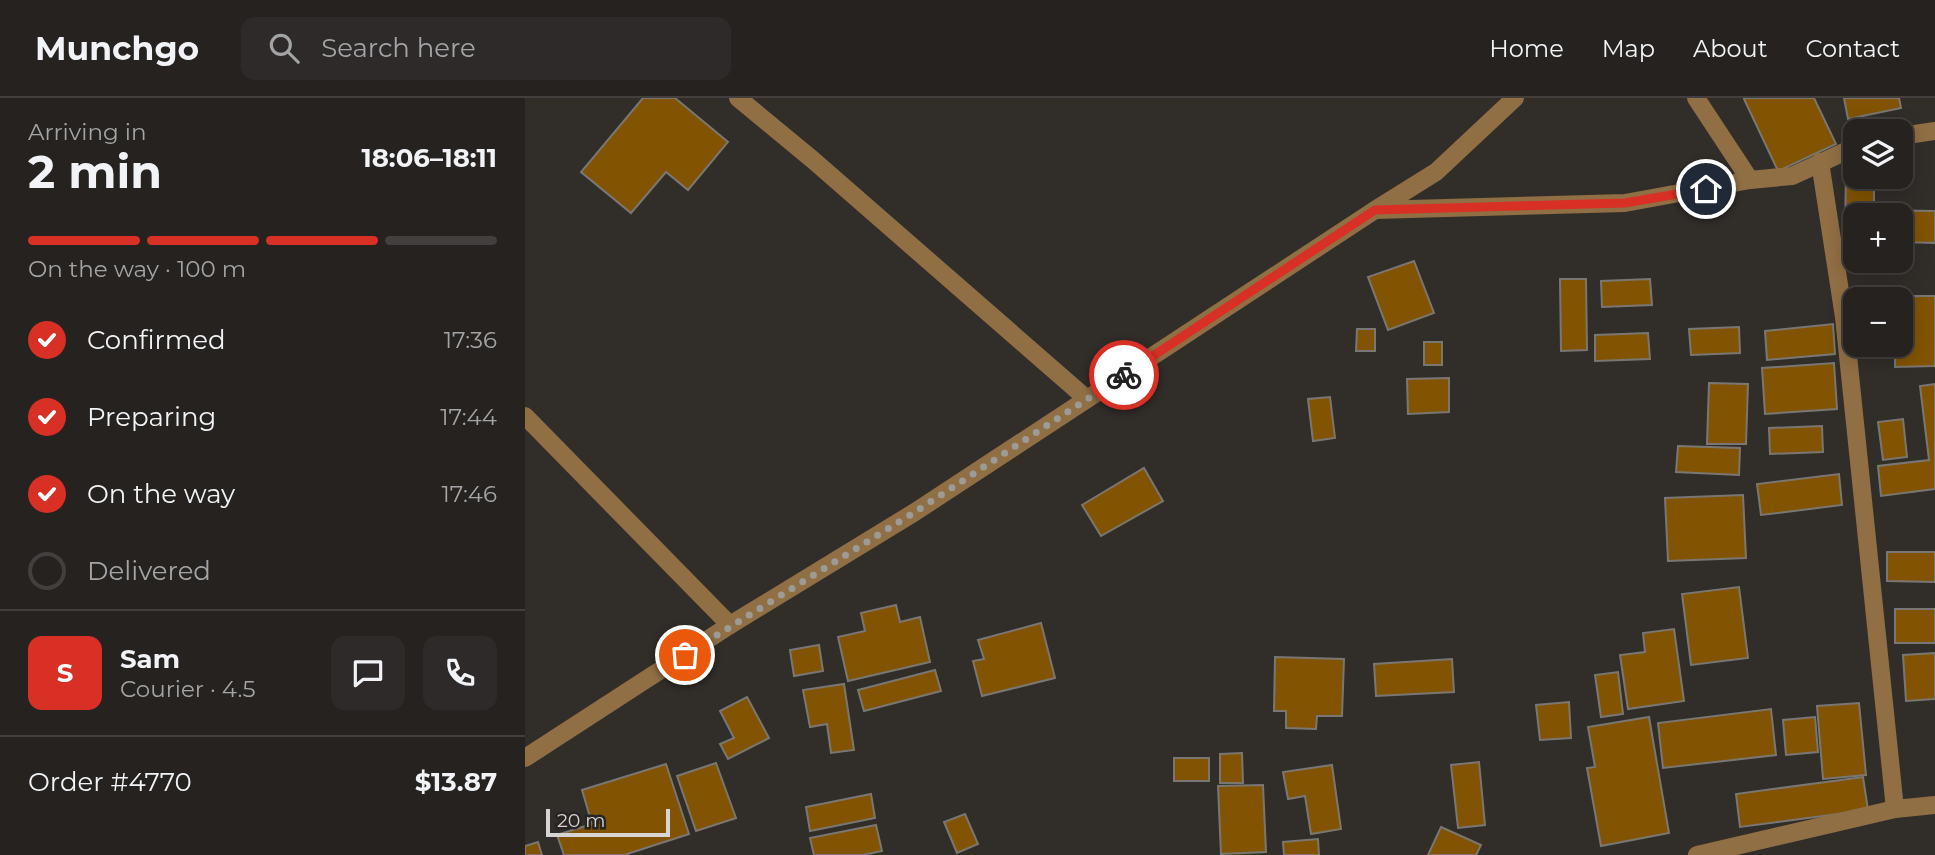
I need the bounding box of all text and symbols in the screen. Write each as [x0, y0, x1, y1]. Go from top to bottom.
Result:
search box [241, 17, 731, 80]
text: Munchgo [35, 28, 199, 68]
icon: search [265, 29, 303, 67]
text: Search here [321, 32, 476, 64]
text: Home [1489, 34, 1564, 63]
text: Map [1602, 34, 1655, 63]
text: About [1693, 34, 1767, 63]
text: Contact [1805, 34, 1900, 63]
text: Arriving in [28, 118, 147, 146]
map controls [1843, 119, 1913, 357]
button: layers [1843, 119, 1913, 189]
text: 18:06–18:11 [361, 142, 497, 174]
text: 2 min [28, 143, 162, 200]
pin [1676, 159, 1736, 219]
icon: home [1687, 170, 1725, 208]
button: + [1843, 203, 1913, 273]
text: On the way · 100 m [28, 255, 246, 283]
button: − [1843, 287, 1913, 357]
icon: check [28, 321, 66, 359]
text: Confirmed [87, 324, 226, 356]
text: 17:36 [444, 326, 497, 354]
courier [1089, 340, 1159, 410]
icon: bike [1105, 356, 1143, 394]
icon: check [28, 398, 66, 436]
text: Preparing [87, 401, 216, 433]
text: 17:44 [440, 403, 497, 431]
icon: check [28, 475, 66, 513]
text: On the way [87, 478, 235, 510]
text: 17:46 [442, 480, 497, 508]
text: Delivered [87, 555, 211, 587]
pin [655, 625, 715, 685]
button: chat [331, 636, 405, 710]
button: phone [423, 636, 497, 710]
icon: bag [666, 636, 704, 674]
text: Sam [120, 643, 180, 675]
text: S [57, 657, 73, 689]
text: Courier · 4.5 [120, 675, 255, 703]
text: Order #4770 [28, 766, 192, 798]
text: $13.87 [415, 766, 497, 798]
scale bar [546, 806, 670, 838]
text: 20 m [557, 809, 605, 832]

